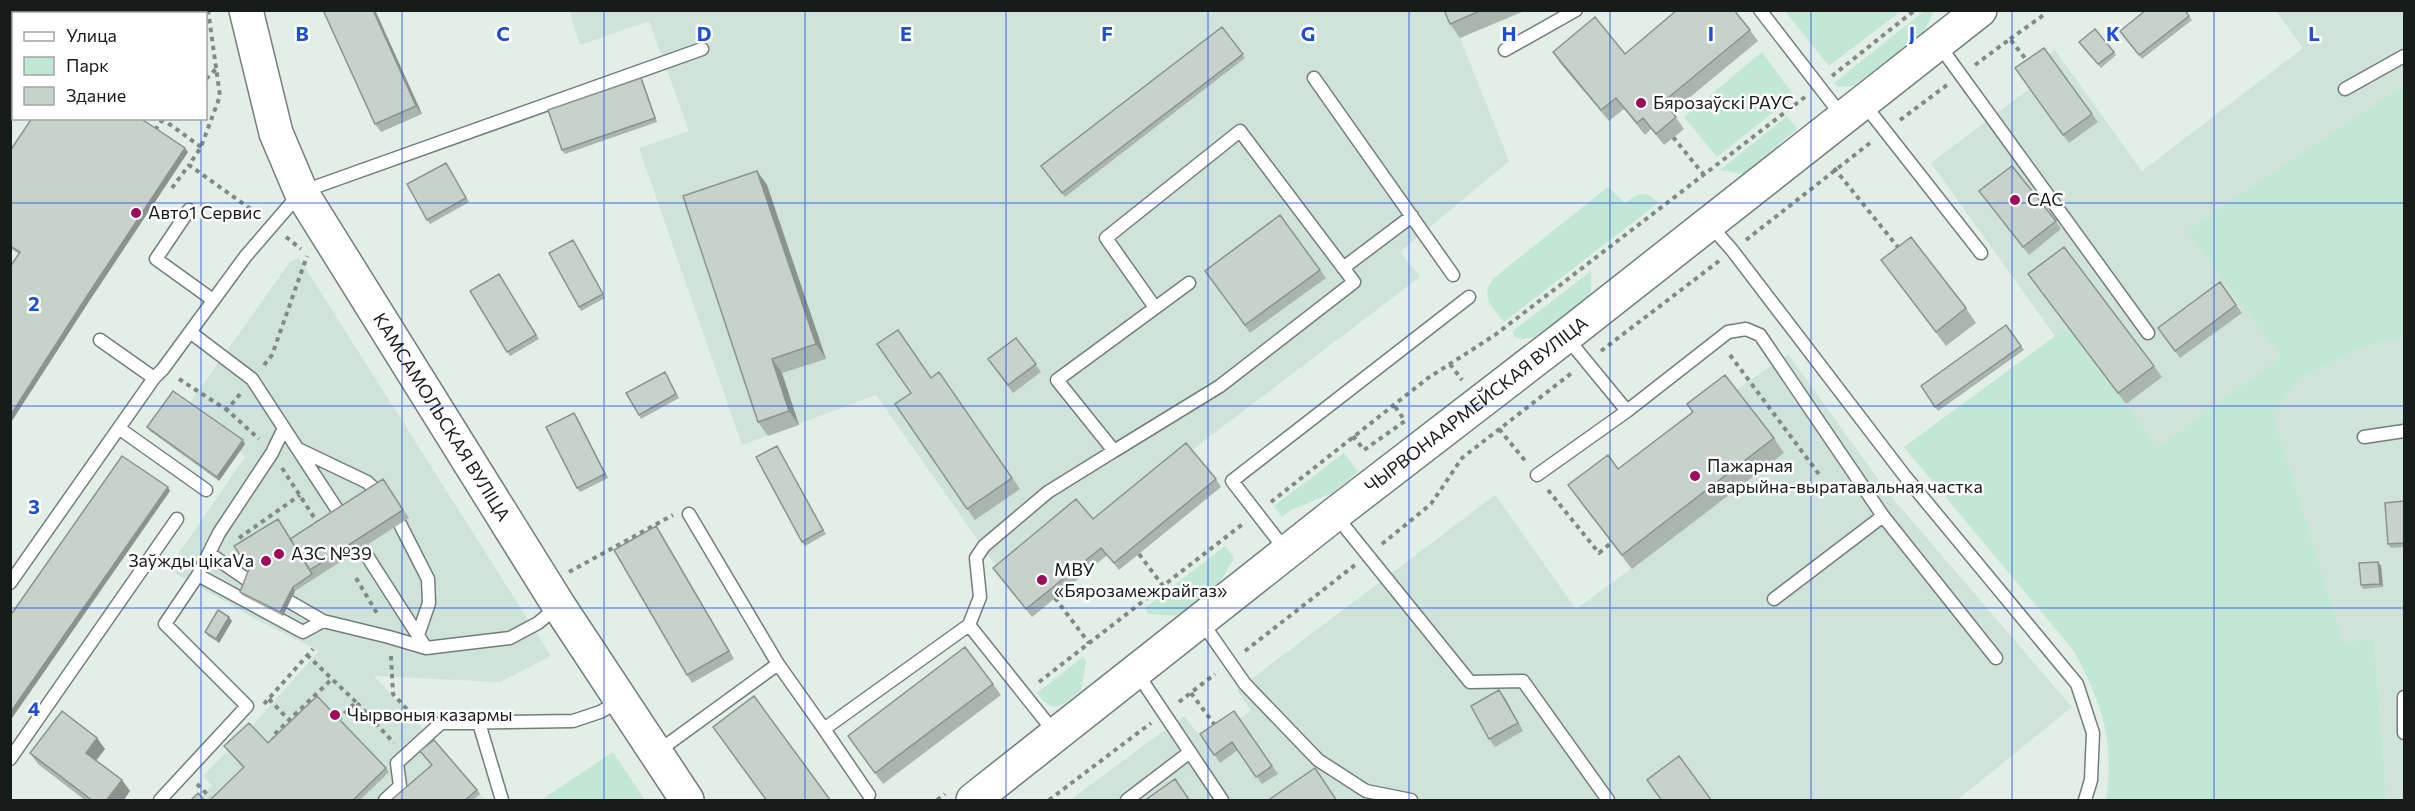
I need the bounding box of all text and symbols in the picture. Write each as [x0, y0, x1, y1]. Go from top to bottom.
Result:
legend [12, 12, 207, 120]
text: B [295, 21, 309, 45]
text: C [496, 21, 510, 45]
text: D [697, 21, 711, 45]
text: E [900, 21, 912, 45]
text: F [1101, 21, 1113, 45]
text: G [1301, 21, 1315, 45]
text: H [1502, 21, 1517, 45]
text: I [1708, 21, 1714, 45]
text: J [1909, 21, 1915, 45]
text: K [2106, 21, 2120, 45]
text: L [2308, 21, 2320, 45]
text: Улица [66, 24, 117, 46]
text: Парк [66, 54, 109, 76]
text: Здание [66, 84, 126, 106]
place label: Бярозаўскі РАУС [1653, 91, 1794, 113]
marker: Бярозаўскі РАУС [1634, 96, 1648, 110]
place label: САС [2027, 188, 2064, 210]
marker: САС [2008, 193, 2022, 207]
place label: Авто1 Сервис [148, 201, 261, 223]
marker: Авто1 Сервис [129, 206, 143, 220]
text: 2 [28, 291, 40, 315]
street label: КАМСАМОЛЬСКАЯ ВУЛІЦА [369, 308, 515, 525]
street label: ЧЫРВОНААРМЕЙСКАЯ ВУЛІЦА [1360, 311, 1592, 497]
place label: Пажарная аварыйна-выратавальная частка [1707, 454, 1983, 497]
marker: Пажарная аварыйна-выратавальная частка [1688, 469, 1702, 483]
text: 3 [28, 494, 40, 518]
place label: АЗС №39 [291, 542, 372, 564]
marker: АЗС №39 [272, 547, 286, 561]
place label: Заўжды цікаVа [128, 549, 254, 571]
marker: Заўжды цікаVа [259, 554, 273, 568]
place label: МВУ «Бярозамежрайгаз» [1054, 558, 1227, 601]
marker: МВУ «Бярозамежрайгаз» [1035, 573, 1049, 587]
text: 4 [28, 696, 40, 720]
place label: Чырвоныя казармы [347, 703, 513, 725]
marker: Чырвоныя казармы [328, 708, 342, 722]

